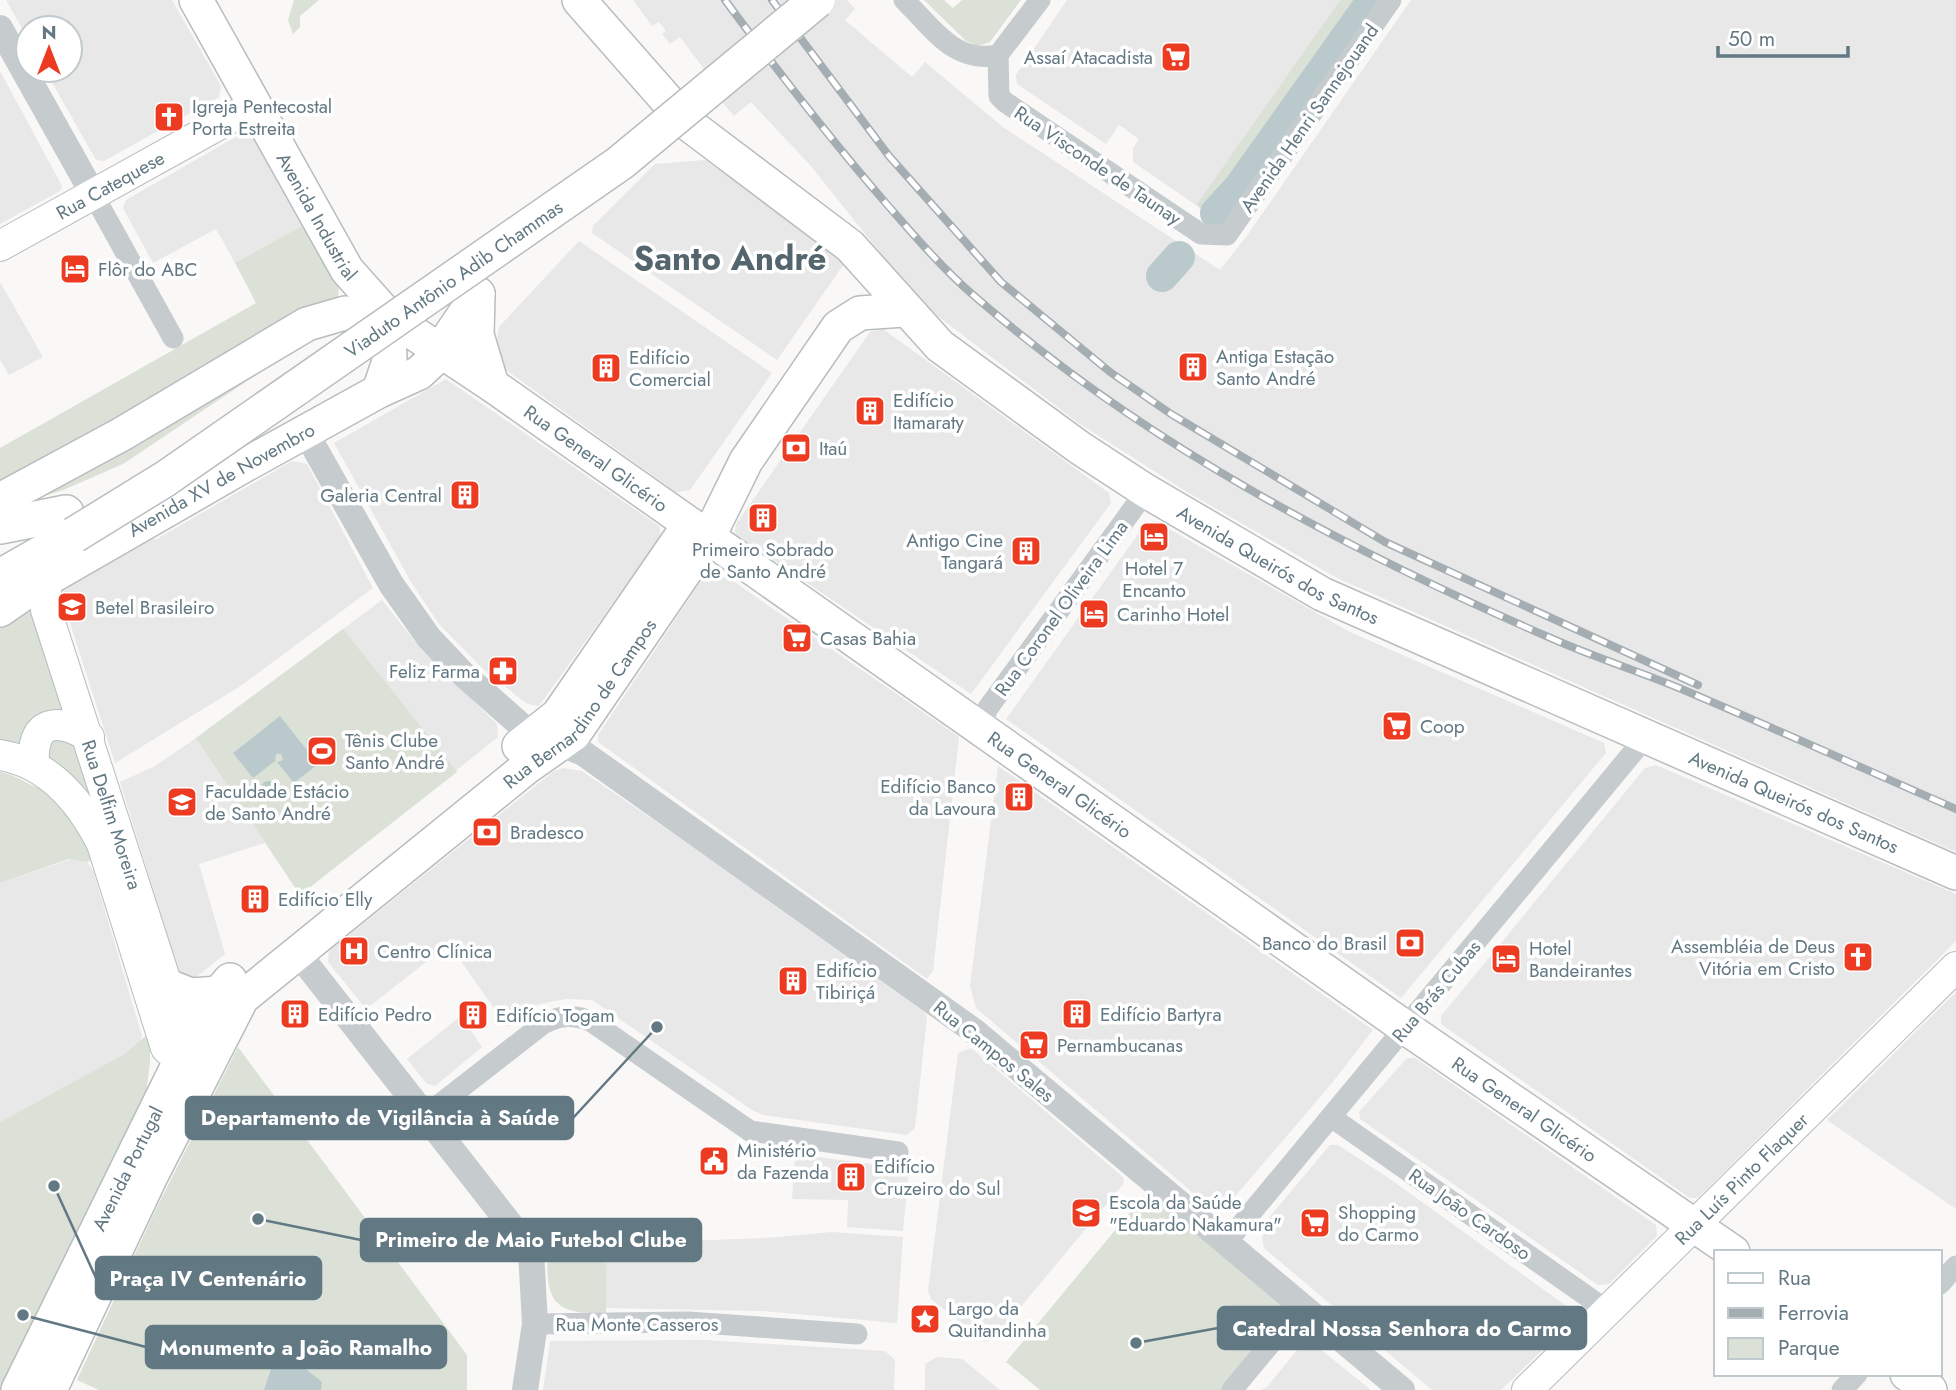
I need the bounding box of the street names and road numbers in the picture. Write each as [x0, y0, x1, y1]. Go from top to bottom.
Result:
street label: Avenida Henri Sannejouand [1234, 18, 1385, 218]
street label: Rua Visconde de Taunay [1009, 99, 1187, 232]
street label: Rua Catequese [51, 144, 170, 226]
street label: Avenida Industrial [270, 148, 363, 287]
street label: Viaduto Antônio Adib Chammas [339, 194, 568, 364]
street label: Rua General Glicério [518, 399, 673, 519]
street label: Avenida XV de Novembro [123, 416, 320, 544]
street label: Avenida Queirós dos Santos [1172, 499, 1383, 631]
street label: Rua Coronel Oliveira Lima [988, 515, 1134, 702]
street label: Rua Bernardino de Campos [497, 613, 663, 795]
street label: Rua General Glicério [982, 725, 1137, 845]
street label: Rua Delfim Moreira [75, 736, 148, 893]
street label: Avenida Queirós dos Santos [1685, 744, 1903, 860]
street label: Rua Brás Cubas [1386, 934, 1487, 1048]
street label: Rua Campos Sales [928, 994, 1060, 1109]
street label: Rua General Glicério [1446, 1050, 1602, 1169]
street label: Avenida Portugal [86, 1102, 170, 1236]
street label: Rua Luís Pinto Flaquer [1669, 1107, 1815, 1251]
street label: Rua João Cardoso [1403, 1162, 1536, 1267]
street label: Rua Monte Casseros [556, 1311, 719, 1338]

